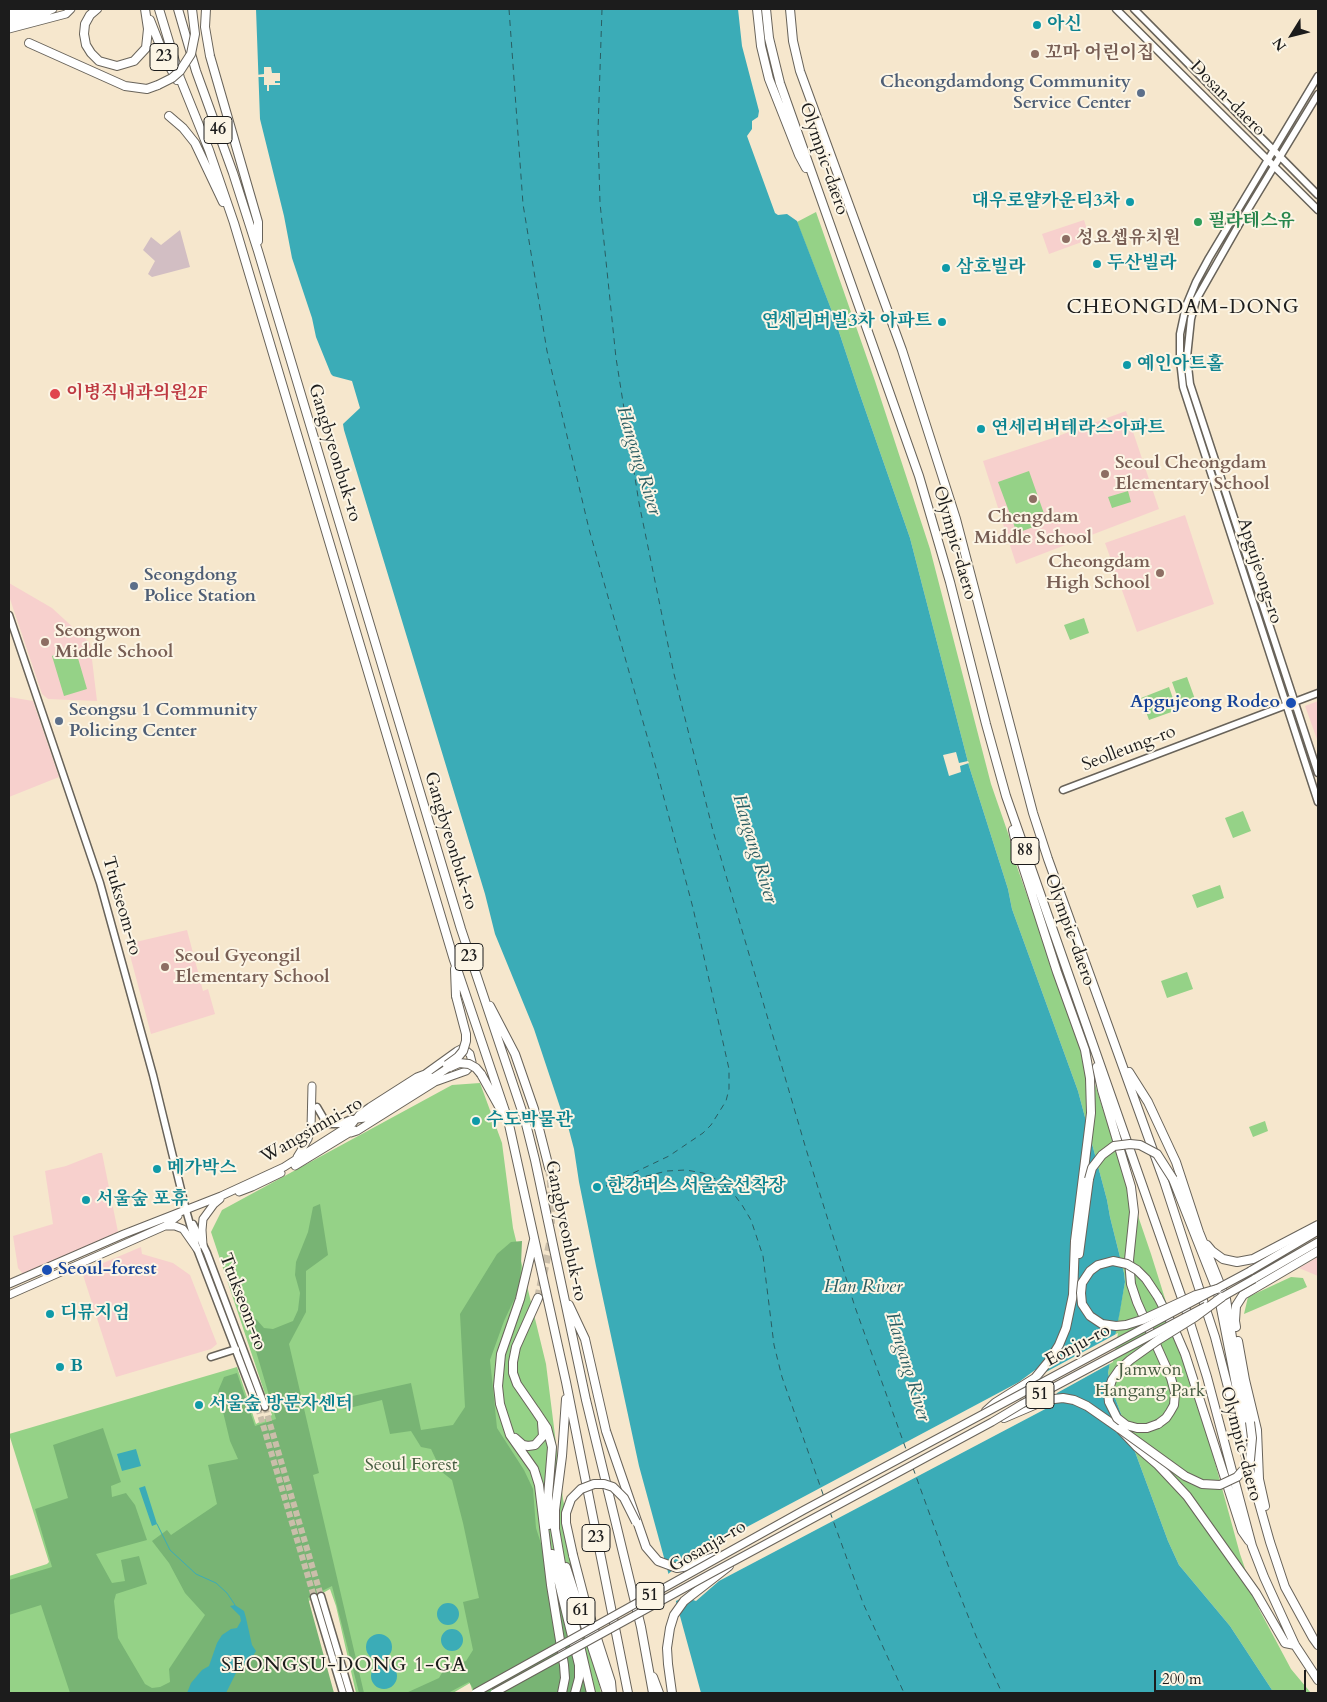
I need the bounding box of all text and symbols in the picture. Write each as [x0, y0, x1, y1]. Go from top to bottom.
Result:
north arrow [1267, 10, 1317, 60]
place label: 아신 [1047, 14, 1082, 36]
marker: 아신 [1031, 19, 1043, 31]
text: N [1268, 34, 1291, 55]
place label: 꼬마 어린이집 [1045, 43, 1154, 65]
road number: 23 [150, 44, 178, 70]
marker: 꼬마 어린이집 [1029, 48, 1041, 60]
street label: Dosan-daero [1185, 57, 1269, 141]
place label: Cheongdamdong Community Service Center [880, 72, 1131, 115]
marker: Cheongdamdong Community Service Center [1135, 87, 1147, 99]
street label: Olympic-daero [794, 100, 852, 218]
road number: 46 [204, 116, 232, 144]
place label: 대우로얄카운티3차 [972, 191, 1120, 213]
marker: 대우로얄카운티3차 [1124, 196, 1136, 208]
place label: 필라테스유 [1208, 211, 1295, 233]
marker: 필라테스유 [1192, 216, 1204, 228]
place label: 성요셉유치원 [1076, 228, 1180, 250]
marker: 성요셉유치원 [1060, 233, 1072, 245]
place label: 두산빌라 [1107, 253, 1177, 275]
place label: 삼호빌라 [956, 257, 1026, 279]
marker: 두산빌라 [1091, 258, 1103, 270]
marker: 삼호빌라 [940, 262, 952, 274]
district label: CHEONGDAM-DONG [1065, 296, 1301, 320]
place label: 연세리버빌3차 아파트 [761, 311, 932, 333]
marker: 연세리버빌3차 아파트 [936, 316, 948, 328]
place label: 예인아트홀 [1137, 354, 1224, 376]
marker: 예인아트홀 [1121, 359, 1133, 371]
street label: Gangbyeonbuk-ro [303, 381, 365, 525]
place label: 이병직내과의원2F [66, 383, 208, 405]
marker: 이병직내과의원2F [48, 387, 62, 401]
water label: Hangang River [611, 404, 665, 518]
place label: 연세리버테라스아파트 [991, 418, 1165, 440]
marker: 연세리버테라스아파트 [975, 423, 987, 435]
place label: Seoul Cheongdam Elementary School [1115, 453, 1269, 496]
marker: Seoul Cheongdam Elementary School [1099, 468, 1111, 480]
street label: Olympic-daero [927, 484, 981, 602]
marker: Chengdam Middle School [1027, 493, 1039, 505]
place label: Chengdam Middle School [974, 507, 1092, 550]
street label: Apgujeong-ro [1232, 515, 1286, 627]
place label: Cheongdam High School [1046, 552, 1150, 594]
place label: Seongdong Police Station [144, 565, 256, 608]
marker: Cheongdam High School [1154, 567, 1166, 579]
marker: Seongdong Police Station [128, 580, 140, 592]
place label: Seongwon Middle School [55, 621, 173, 664]
marker: Seongwon Middle School [39, 636, 51, 648]
place label: Apgujeong Rodeo [1130, 692, 1280, 714]
marker: Apgujeong Rodeo [1284, 696, 1298, 710]
place label: Seongsu 1 Community Policing Center [69, 700, 258, 742]
marker: Seongsu 1 Community Policing Center [53, 715, 65, 727]
street label: Seolleung-ro [1079, 721, 1179, 777]
street label: Gangbyeonbuk-ro [419, 769, 481, 913]
water label: Hangang River [727, 792, 781, 906]
road number: 88 [1011, 838, 1039, 864]
street label: Ttukseom-ro [97, 854, 145, 958]
street label: Olympic-daero [1039, 871, 1099, 989]
road number: 23 [455, 944, 483, 970]
place label: Seoul Gyeongil Elementary School [175, 946, 329, 989]
marker: Seoul Gyeongil Elementary School [159, 961, 171, 973]
street label: Wangsimni-ro [257, 1093, 367, 1169]
place label: 수도박물관 [486, 1110, 573, 1132]
marker: 수도박물관 [470, 1115, 482, 1127]
place label: 메가박스 [167, 1158, 237, 1180]
street label: Gangbyeonbuk-ro [540, 1159, 590, 1303]
marker: 메가박스 [151, 1163, 163, 1175]
place label: 한강버스 서울숲선착장 [607, 1176, 786, 1198]
marker: 한강버스 서울숲선착장 [591, 1181, 603, 1193]
place label: 서울숲 포휴 [96, 1189, 188, 1211]
marker: 서울숲 포휴 [80, 1194, 92, 1206]
street label: Ttukseom-ro [214, 1251, 270, 1353]
place label: Seoul-forest [58, 1259, 157, 1281]
marker: Seoul-forest [40, 1263, 54, 1277]
water label: Han River [824, 1277, 902, 1299]
place label: 디뮤지엄 [60, 1303, 130, 1325]
marker: 디뮤지엄 [44, 1308, 56, 1320]
water label: Hangang River [880, 1310, 934, 1424]
street label: Eonju-ro [1042, 1320, 1114, 1372]
place label: B [70, 1356, 83, 1378]
park label: Jamwon Hangang Park [1095, 1360, 1205, 1402]
marker: B [54, 1361, 66, 1373]
road number: 51 [1026, 1382, 1054, 1408]
street label: Olympic-daero [1214, 1384, 1266, 1504]
place label: 서울숲 방문자센터 [209, 1394, 353, 1416]
marker: 서울숲 방문자센터 [193, 1399, 205, 1411]
park label: Seoul Forest [365, 1455, 457, 1477]
street label: Gosanja-ro [666, 1516, 750, 1578]
road number: 23 [582, 1525, 610, 1552]
road number: 51 [636, 1582, 664, 1610]
road number: 61 [567, 1598, 595, 1624]
district label: SEONGSU-DONG 1-GA [219, 1654, 469, 1678]
scale bar [1157, 1660, 1310, 1692]
text: 200 m [1162, 1669, 1202, 1689]

